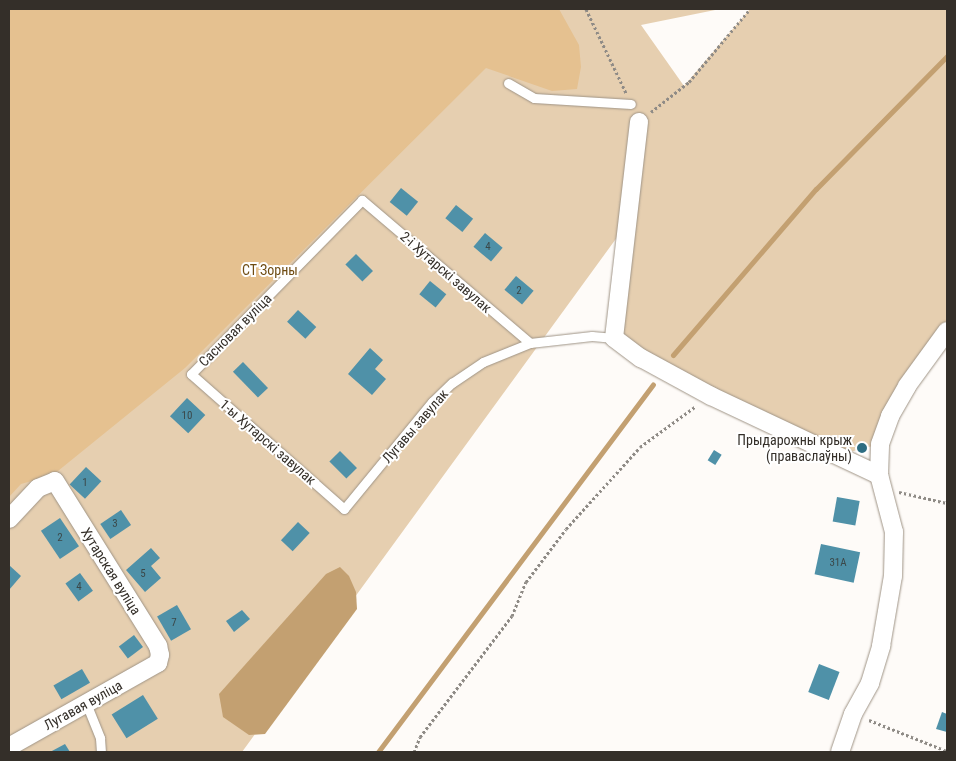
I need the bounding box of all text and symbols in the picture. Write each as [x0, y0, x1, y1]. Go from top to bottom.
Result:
street label: 2-і Хутарскі завулак [397, 228, 495, 316]
house number: 4 [485, 240, 491, 254]
park label: СТ Зорны [242, 262, 298, 278]
house number: 2 [516, 284, 522, 298]
street label: Сасновая вуліца [195, 290, 275, 370]
street label: Лугавы завулак [378, 386, 452, 466]
street label: 1-ы Хутарскі завулак [217, 396, 319, 488]
house number: 10 [182, 409, 192, 423]
place label: Прыдарожны крыж (праваслаўны) [737, 432, 852, 464]
marker: Прыдарожны крыж (праваслаўны) [856, 442, 868, 454]
house number: 1 [82, 476, 88, 490]
house number: 3 [112, 517, 118, 531]
street label: Хутарская вуліца [77, 524, 145, 618]
house number: 2 [57, 531, 63, 545]
house number: 31А [829, 556, 847, 570]
house number: 5 [140, 567, 146, 581]
house number: 4 [76, 580, 82, 594]
house number: 7 [171, 616, 177, 630]
street label: Лугавая вуліца [41, 677, 125, 733]

